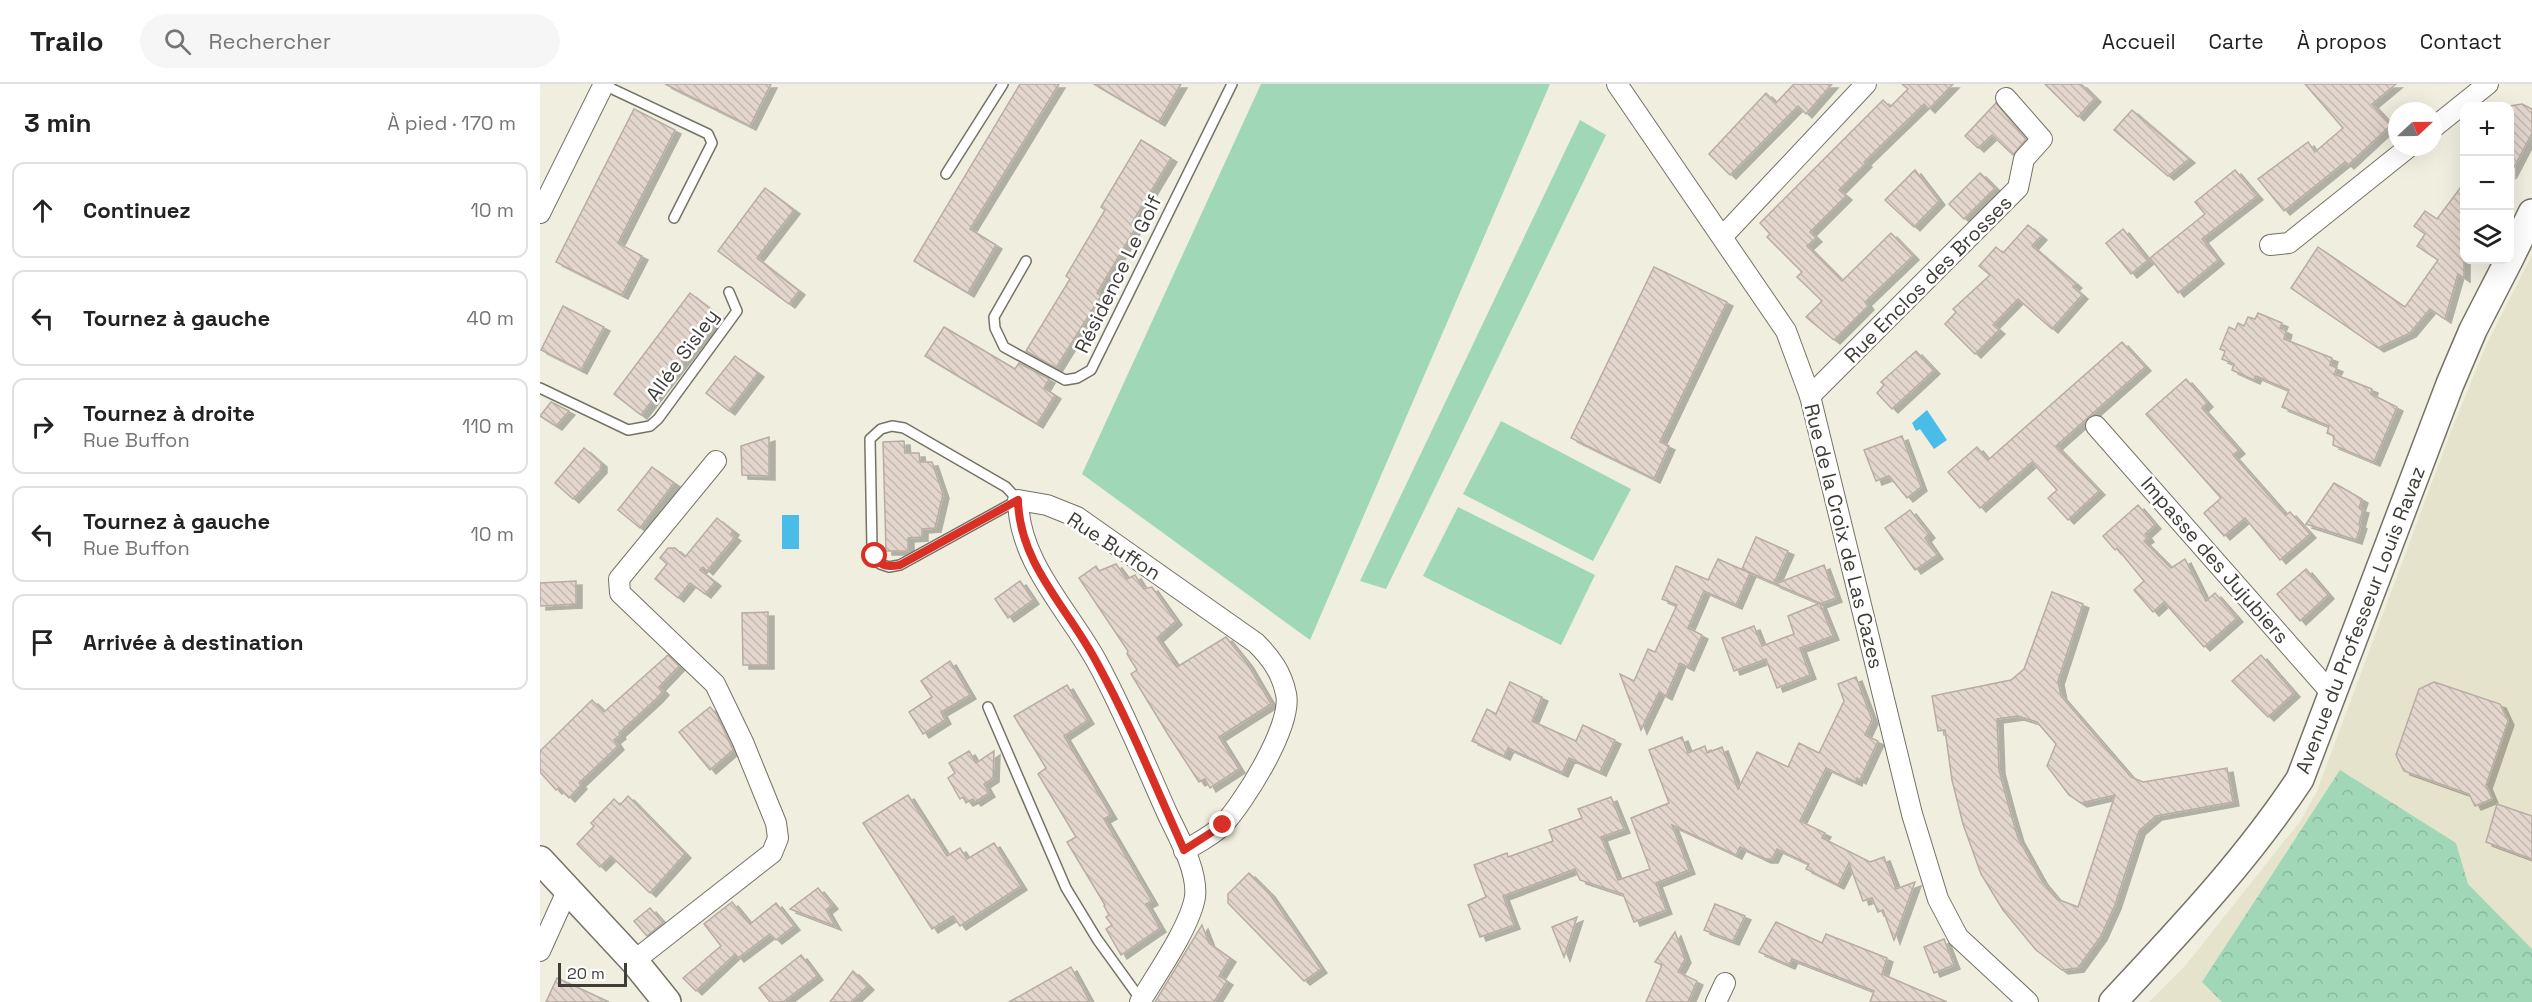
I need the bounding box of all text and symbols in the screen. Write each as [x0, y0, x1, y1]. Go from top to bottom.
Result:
search box [140, 14, 560, 68]
text: Trailo [30, 23, 104, 59]
icon: search [161, 25, 194, 58]
text: Rechercher [209, 27, 331, 55]
text: Accueil [2102, 28, 2176, 55]
text: Carte [2209, 28, 2264, 55]
text: À propos [2297, 28, 2387, 55]
text: Contact [2420, 28, 2502, 55]
north arrow [2388, 102, 2442, 156]
map controls [2460, 102, 2514, 264]
button: + [2460, 102, 2514, 156]
text: 3 min [24, 106, 92, 140]
text: À pied · 170 m [387, 110, 516, 136]
button: − [2460, 156, 2514, 210]
street label: Résidence Le Golf [1068, 190, 1168, 357]
street label: Rue Enclos des Brosses [1839, 190, 2017, 368]
icon: ahead [26, 194, 59, 227]
text: Continuez [83, 196, 191, 224]
text: 10 m [470, 197, 514, 223]
button: layers [2460, 210, 2514, 264]
icon: left [26, 302, 59, 335]
text: Tournez à gauche [83, 304, 270, 332]
street label: Allée Sisley [640, 304, 724, 406]
text: 40 m [466, 305, 514, 331]
text: Tournez à droite [83, 399, 255, 427]
street label: Rue de la Croix de Las Cazes [1798, 401, 1890, 671]
icon: right [26, 410, 59, 443]
text: 110 m [462, 413, 514, 439]
text: Rue Buffon [83, 427, 190, 453]
street label: Avenue du Professeur Louis Ravaz [2289, 463, 2431, 777]
street label: Impasse des Jujubiers [2135, 471, 2295, 649]
street label: Rue Buffon [1062, 506, 1166, 586]
text: Tournez à gauche [83, 507, 270, 535]
icon: left [26, 518, 59, 551]
text: 10 m [470, 521, 514, 547]
text: Rue Buffon [83, 535, 190, 561]
route start [861, 542, 887, 568]
icon: arrive [26, 626, 59, 659]
text: Arrivée à destination [83, 628, 304, 656]
route end [1209, 811, 1235, 837]
scale bar [558, 960, 627, 988]
text: 20 m [567, 963, 605, 984]

